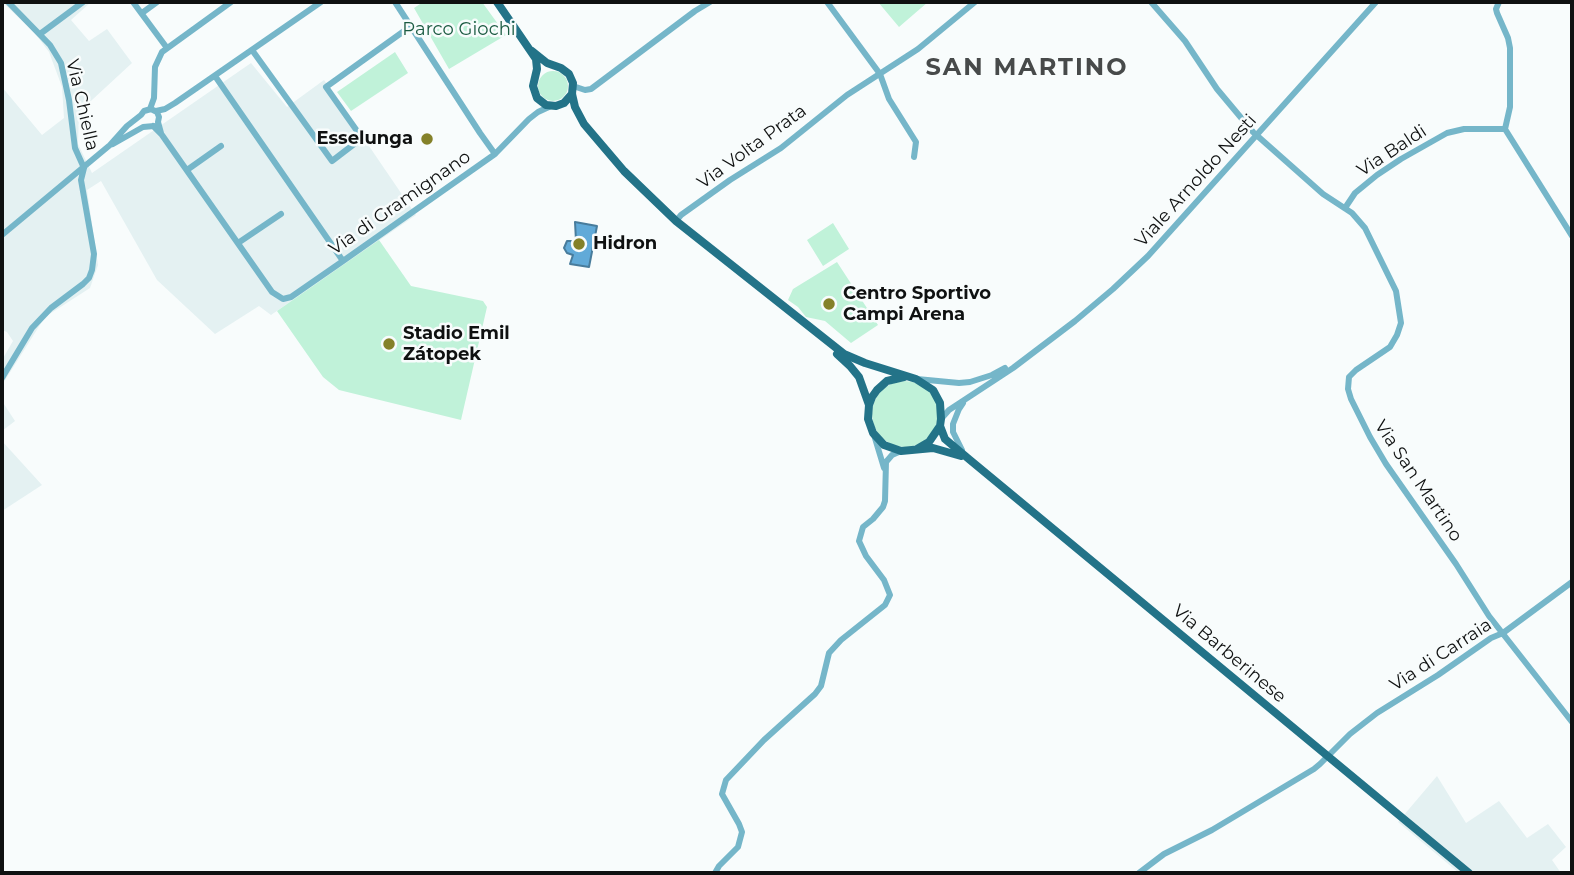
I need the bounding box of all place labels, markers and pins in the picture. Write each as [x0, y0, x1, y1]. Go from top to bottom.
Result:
place label: Esselunga [317, 128, 413, 150]
marker: Esselunga [419, 131, 435, 147]
place label: Hidron [593, 233, 657, 255]
marker: Hidron [571, 236, 587, 252]
place label: Centro Sportivo Campi Arena [843, 283, 991, 326]
marker: Centro Sportivo Campi Arena [821, 296, 837, 312]
place label: Stadio Emil Zátopek [403, 323, 510, 366]
marker: Stadio Emil Zátopek [381, 336, 397, 352]

